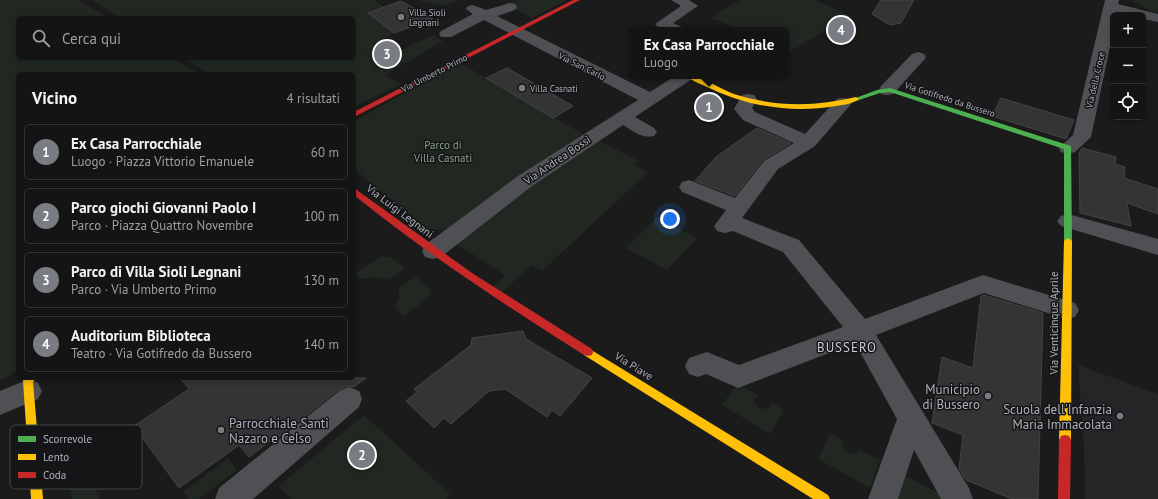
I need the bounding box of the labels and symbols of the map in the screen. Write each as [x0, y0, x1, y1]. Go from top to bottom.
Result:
place label: Villa Sioli Legnani [408, 7, 446, 28]
marker: Villa Sioli Legnani [396, 12, 406, 22]
pin: 4 [828, 15, 854, 45]
pin: 3 [374, 39, 400, 69]
street label: Via San Carlo [556, 49, 607, 82]
street label: Via della Croce [1083, 50, 1107, 110]
street label: Via Umberto Primo [398, 51, 469, 95]
street label: Via Gotifredo da Bussero [902, 79, 997, 119]
marker: Villa Casnati [517, 83, 527, 93]
place label: Villa Casnati [529, 83, 578, 94]
pin: 1 [696, 92, 722, 122]
street label: Via Andrea Bossi [520, 132, 593, 188]
park label: Parco di Villa Casnati [413, 138, 472, 165]
street label: Via Luigi Legnani [363, 181, 436, 241]
your location [660, 209, 680, 229]
street label: Via Venticinque Aprile [1047, 271, 1061, 375]
district label: BUSSERO [817, 339, 877, 356]
street label: Via Piave [611, 348, 656, 384]
place label: Municipio di Bussero [923, 381, 980, 413]
marker: Municipio di Bussero [983, 391, 993, 401]
place label: Scuola dell'Infanzia Maria Immacolata [1003, 401, 1112, 433]
marker: Scuola dell'Infanzia Maria Immacolata [1115, 411, 1125, 421]
place label: Parrocchiale Santi Nazaro e Celso [229, 415, 329, 447]
legend [10, 425, 142, 489]
marker: Parrocchiale Santi Nazaro e Celso [216, 425, 226, 435]
text: Scorrevole [43, 432, 93, 446]
pin: 2 [349, 440, 375, 470]
text: Lento [43, 450, 69, 464]
text: Coda [43, 468, 66, 482]

